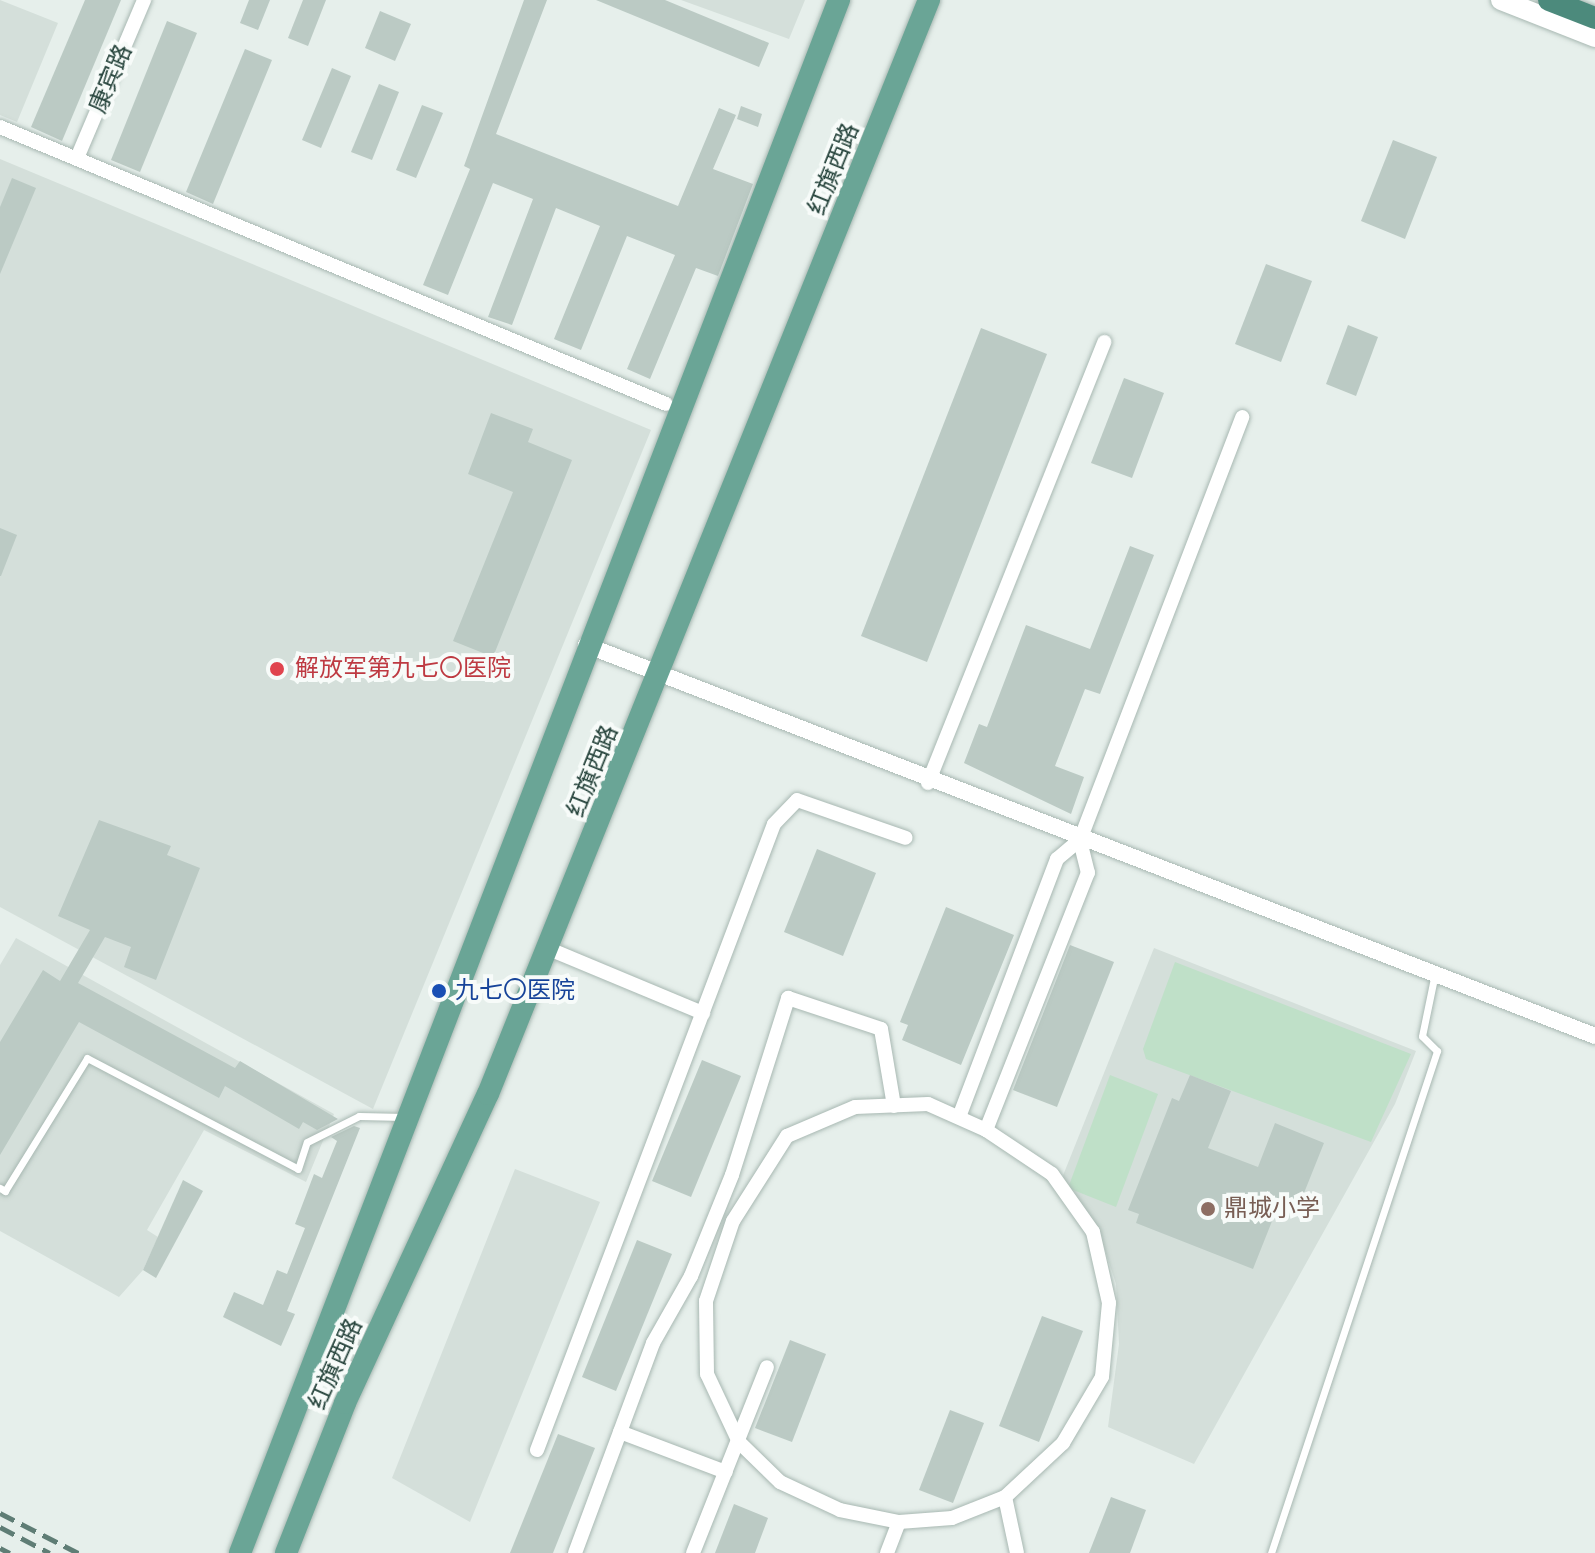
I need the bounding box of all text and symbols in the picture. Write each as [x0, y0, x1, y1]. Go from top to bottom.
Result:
street label: 康宾路 [84, 40, 138, 118]
street label: 红旗西路 [803, 119, 865, 219]
place label: 解放军第九七〇医院 [295, 655, 511, 683]
marker: 解放军第九七〇医院 [266, 658, 288, 680]
street label: 红旗西路 [562, 721, 624, 821]
place label: 九七〇医院 [455, 977, 575, 1005]
marker: 九七〇医院 [430, 982, 448, 1000]
place label: 鼎城小学 [1224, 1195, 1320, 1223]
marker: 鼎城小学 [1199, 1200, 1217, 1218]
street label: 红旗西路 [303, 1314, 369, 1414]

